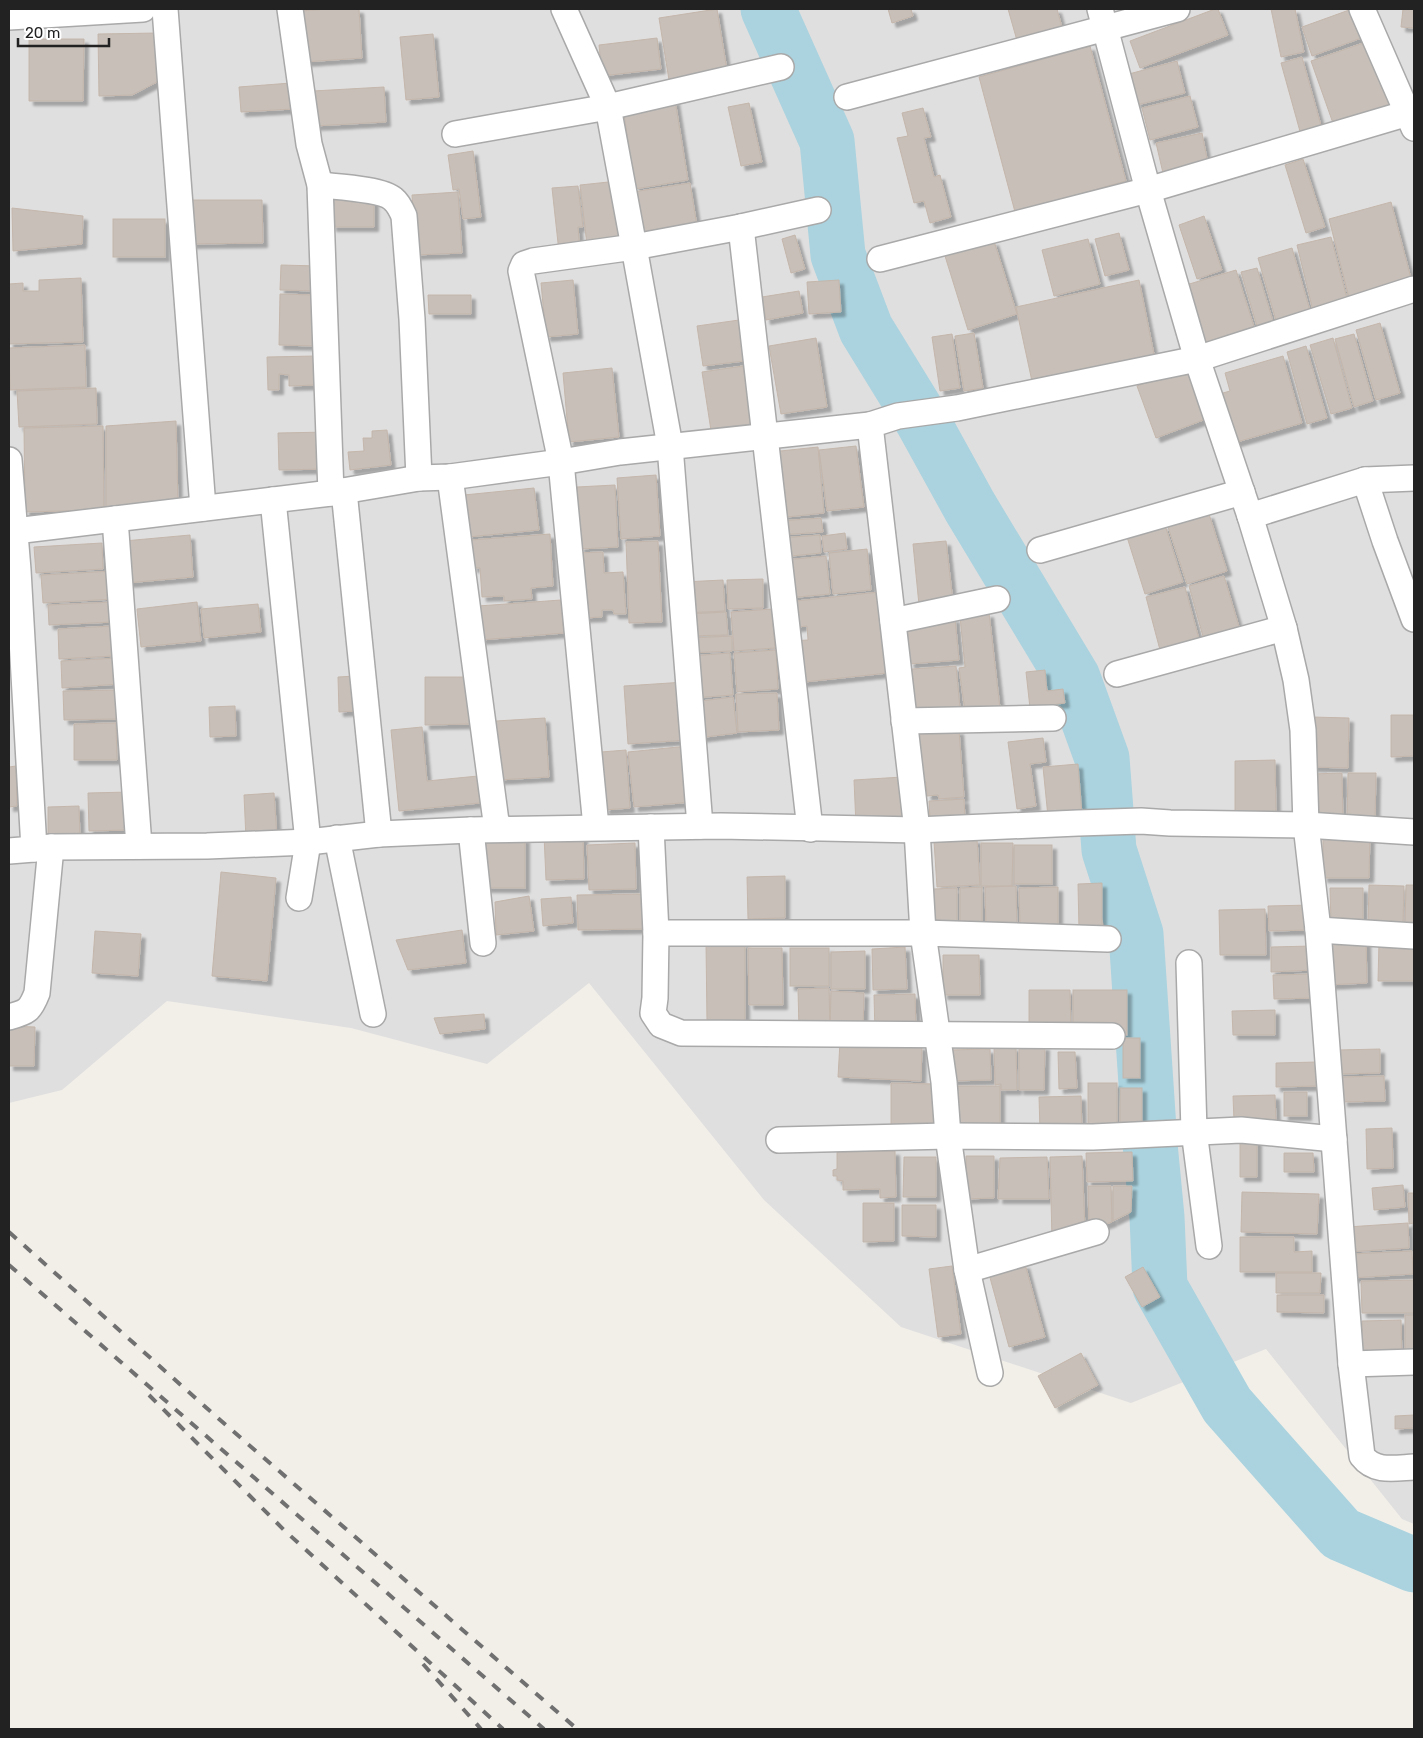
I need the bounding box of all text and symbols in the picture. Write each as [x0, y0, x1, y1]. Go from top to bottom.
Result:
scale bar [18, 15, 109, 47]
text: 20 m [25, 24, 60, 42]

